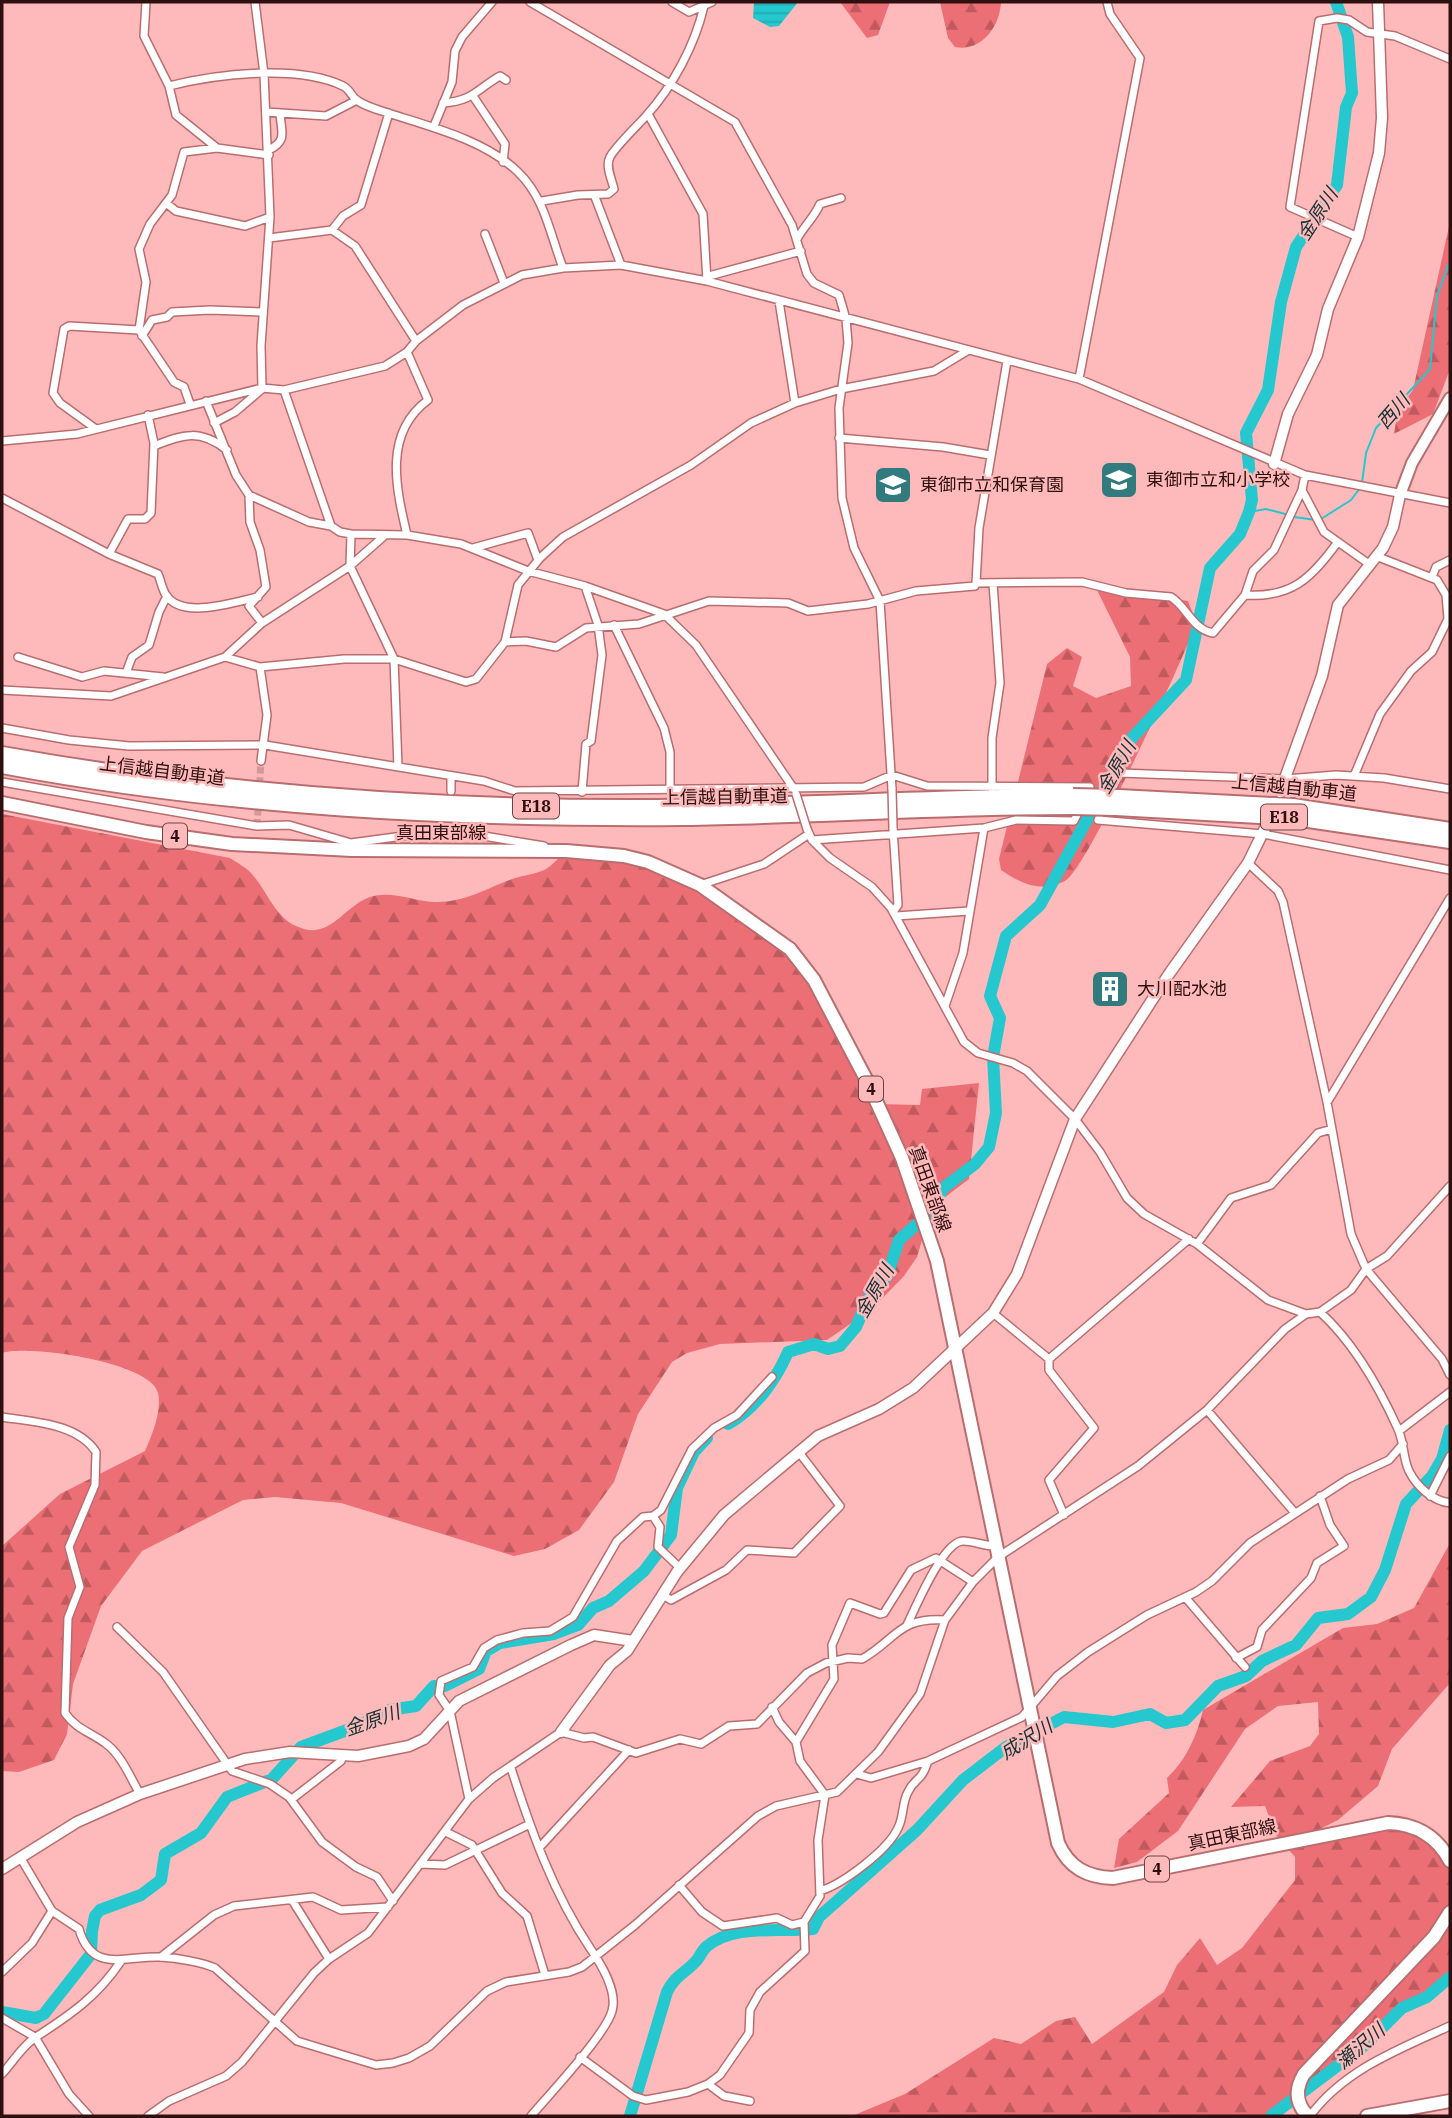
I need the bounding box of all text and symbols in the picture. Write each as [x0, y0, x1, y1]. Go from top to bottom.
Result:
water label: 金原川 [1291, 182, 1344, 244]
water label: 西川 [1371, 387, 1416, 433]
school or university icon: 東御市立和小学校 [1098, 459, 1140, 501]
school or university icon: 東御市立和保育園 [872, 464, 914, 506]
place label: 東御市立和小学校 [1146, 468, 1290, 491]
place label: 東御市立和保育園 [920, 473, 1064, 496]
water label: 金原川 [1091, 735, 1142, 798]
street label: 上信越自動車道 [98, 751, 226, 790]
street label: 上信越自動車道 [1230, 769, 1358, 806]
street label: 上信越自動車道 [662, 784, 788, 809]
road number: E18 [513, 793, 559, 818]
road number: E18 [1261, 804, 1307, 830]
street label: 真田東部線 [396, 821, 486, 844]
road number: 4 [163, 824, 187, 848]
building icon: 大川配水池 [1089, 968, 1131, 1010]
place label: 大川配水池 [1137, 977, 1227, 1000]
road number: 4 [859, 1077, 883, 1102]
street label: 真田東部線 [904, 1143, 957, 1235]
water label: 金原川 [849, 1259, 900, 1322]
water label: 金原川 [341, 1699, 405, 1741]
water label: 成沢川 [995, 1713, 1058, 1764]
street label: 真田東部線 [1185, 1814, 1278, 1855]
road number: 4 [1145, 1856, 1169, 1882]
water label: 瀬沢川 [1331, 2017, 1391, 2074]

